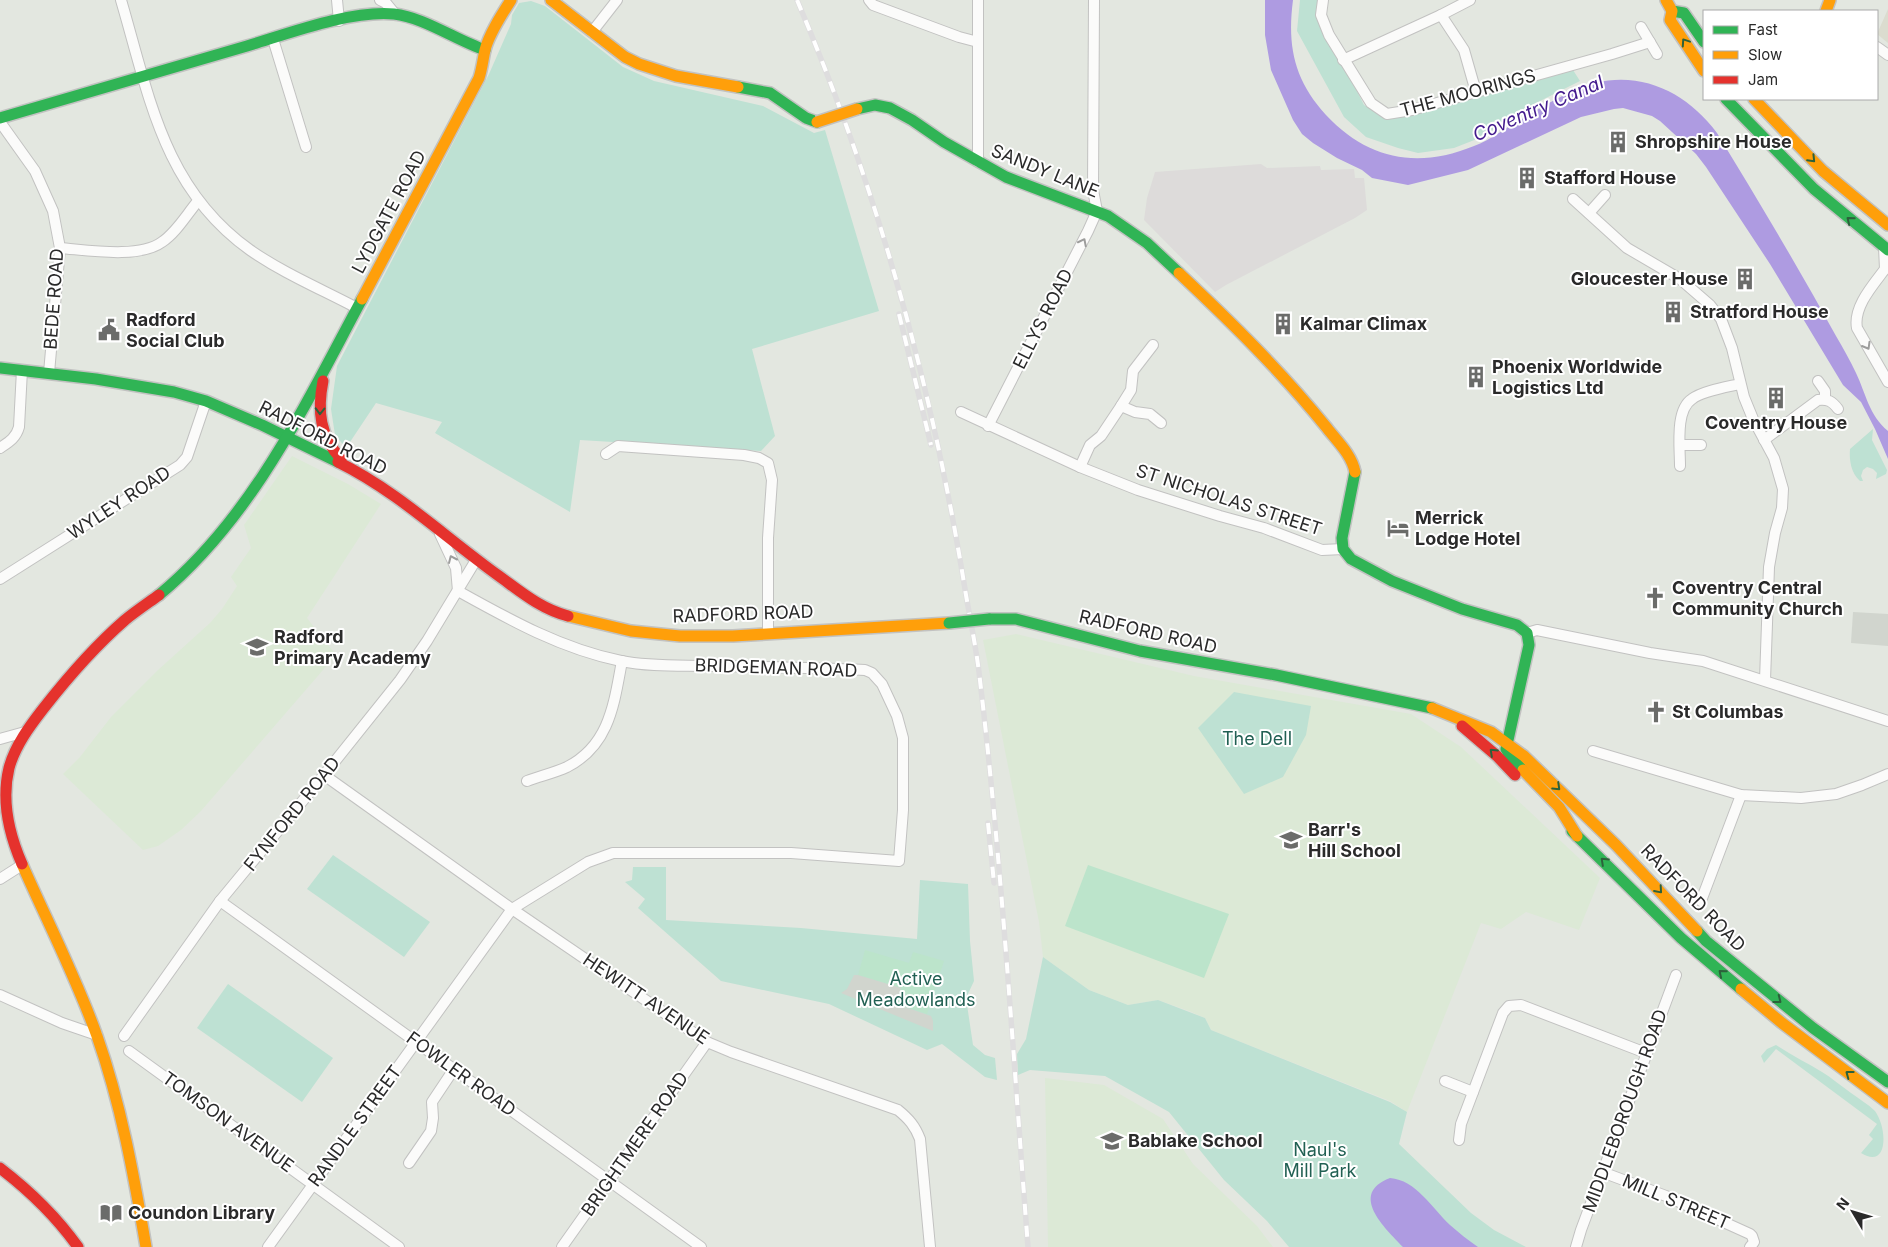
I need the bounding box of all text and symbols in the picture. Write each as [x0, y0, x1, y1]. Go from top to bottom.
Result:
legend [1703, 10, 1878, 100]
text: Fast [1748, 20, 1778, 39]
one-way arrow [1682, 38, 1691, 47]
text: Slow [1748, 45, 1782, 64]
street label: THE MOORINGS [1398, 64, 1538, 121]
water label: Coventry Canal [1469, 70, 1608, 146]
text: Jam [1748, 70, 1778, 89]
building icon: Shropshire House [1605, 129, 1631, 155]
place label: Shropshire House [1635, 131, 1792, 152]
street label: SANDY LANE [988, 139, 1102, 202]
street label: LYDGATE ROAD [347, 147, 430, 277]
one-way arrow [1806, 154, 1815, 163]
building icon: Stafford House [1514, 165, 1540, 191]
place label: Stafford House [1544, 167, 1676, 188]
one-way arrow [1847, 217, 1856, 225]
one-way arrow [1077, 239, 1087, 248]
street label: BEDE ROAD [39, 248, 68, 350]
street label: ELLYS ROAD [1008, 265, 1077, 372]
building icon: Gloucester House [1732, 266, 1758, 292]
place label: Gloucester House [1571, 268, 1728, 289]
building icon: Stratford House [1660, 299, 1686, 325]
place label: Stratford House [1690, 301, 1829, 322]
place label: Radford Social Club [126, 309, 225, 351]
building icon: Kalmar Climax [1270, 311, 1296, 337]
place label: Kalmar Climax [1300, 313, 1428, 334]
public building icon: Radford Social Club [96, 317, 122, 343]
one-way arrow [1861, 340, 1871, 349]
place label: Phoenix Worldwide Logistics Ltd [1492, 356, 1663, 398]
building icon: Phoenix Worldwide Logistics Ltd [1463, 364, 1489, 390]
building icon: Coventry House [1763, 385, 1789, 411]
street label: RADFORD ROAD [256, 396, 391, 479]
one-way arrow [315, 408, 325, 415]
place label: Coventry House [1705, 412, 1847, 433]
street label: ST NICHOLAS STREET [1134, 460, 1325, 540]
street label: WYLEY ROAD [63, 462, 174, 544]
place label: Merrick Lodge Hotel [1415, 507, 1520, 549]
hotel icon: Merrick Lodge Hotel [1385, 515, 1411, 541]
one-way arrow [447, 555, 458, 564]
place label: Coventry Central Community Church [1672, 577, 1843, 619]
church icon: Coventry Central Community Church [1642, 585, 1668, 611]
street label: RADFORD ROAD [672, 601, 814, 626]
street label: RADFORD ROAD [1077, 605, 1219, 658]
place label: Radford Primary Academy [274, 626, 431, 668]
school or university icon: Radford Primary Academy [244, 634, 270, 660]
street label: BRIDGEMAN ROAD [694, 654, 858, 681]
church icon: St Columbas [1643, 699, 1669, 725]
place label: St Columbas [1672, 701, 1784, 722]
park label: The Dell [1222, 728, 1292, 749]
one-way arrow [1489, 749, 1498, 758]
street label: FYNFORD ROAD [239, 752, 344, 875]
one-way arrow [1551, 781, 1560, 790]
place label: Barr's Hill School [1308, 819, 1401, 861]
school or university icon: Barr's Hill School [1278, 827, 1304, 853]
street label: RADFORD ROAD [1637, 840, 1750, 956]
one-way arrow [1601, 858, 1610, 867]
one-way arrow [1653, 885, 1662, 894]
street label: HEWITT AVENUE [579, 949, 713, 1048]
park label: Active Meadowlands [857, 968, 975, 1010]
one-way arrow [1719, 970, 1728, 978]
one-way arrow [1772, 994, 1782, 1003]
street label: MIDDLEBOROUGH ROAD [1578, 1007, 1671, 1215]
street label: FOWLER ROAD [403, 1027, 520, 1120]
street label: RANDLE STREET [304, 1061, 406, 1190]
street label: TOMSON AVENUE [159, 1067, 298, 1176]
street label: BRIGHTMERE ROAD [577, 1068, 692, 1220]
one-way arrow [1845, 1071, 1855, 1080]
school or university icon: Bablake School [1099, 1128, 1125, 1154]
place label: Bablake School [1128, 1130, 1263, 1151]
park label: Naul's Mill Park [1284, 1139, 1357, 1181]
street label: MILL STREET [1619, 1169, 1733, 1234]
north arrow [1828, 1187, 1878, 1237]
text: N [1832, 1194, 1852, 1213]
library icon: Coundon Library [98, 1200, 124, 1226]
place label: Coundon Library [128, 1202, 275, 1223]

